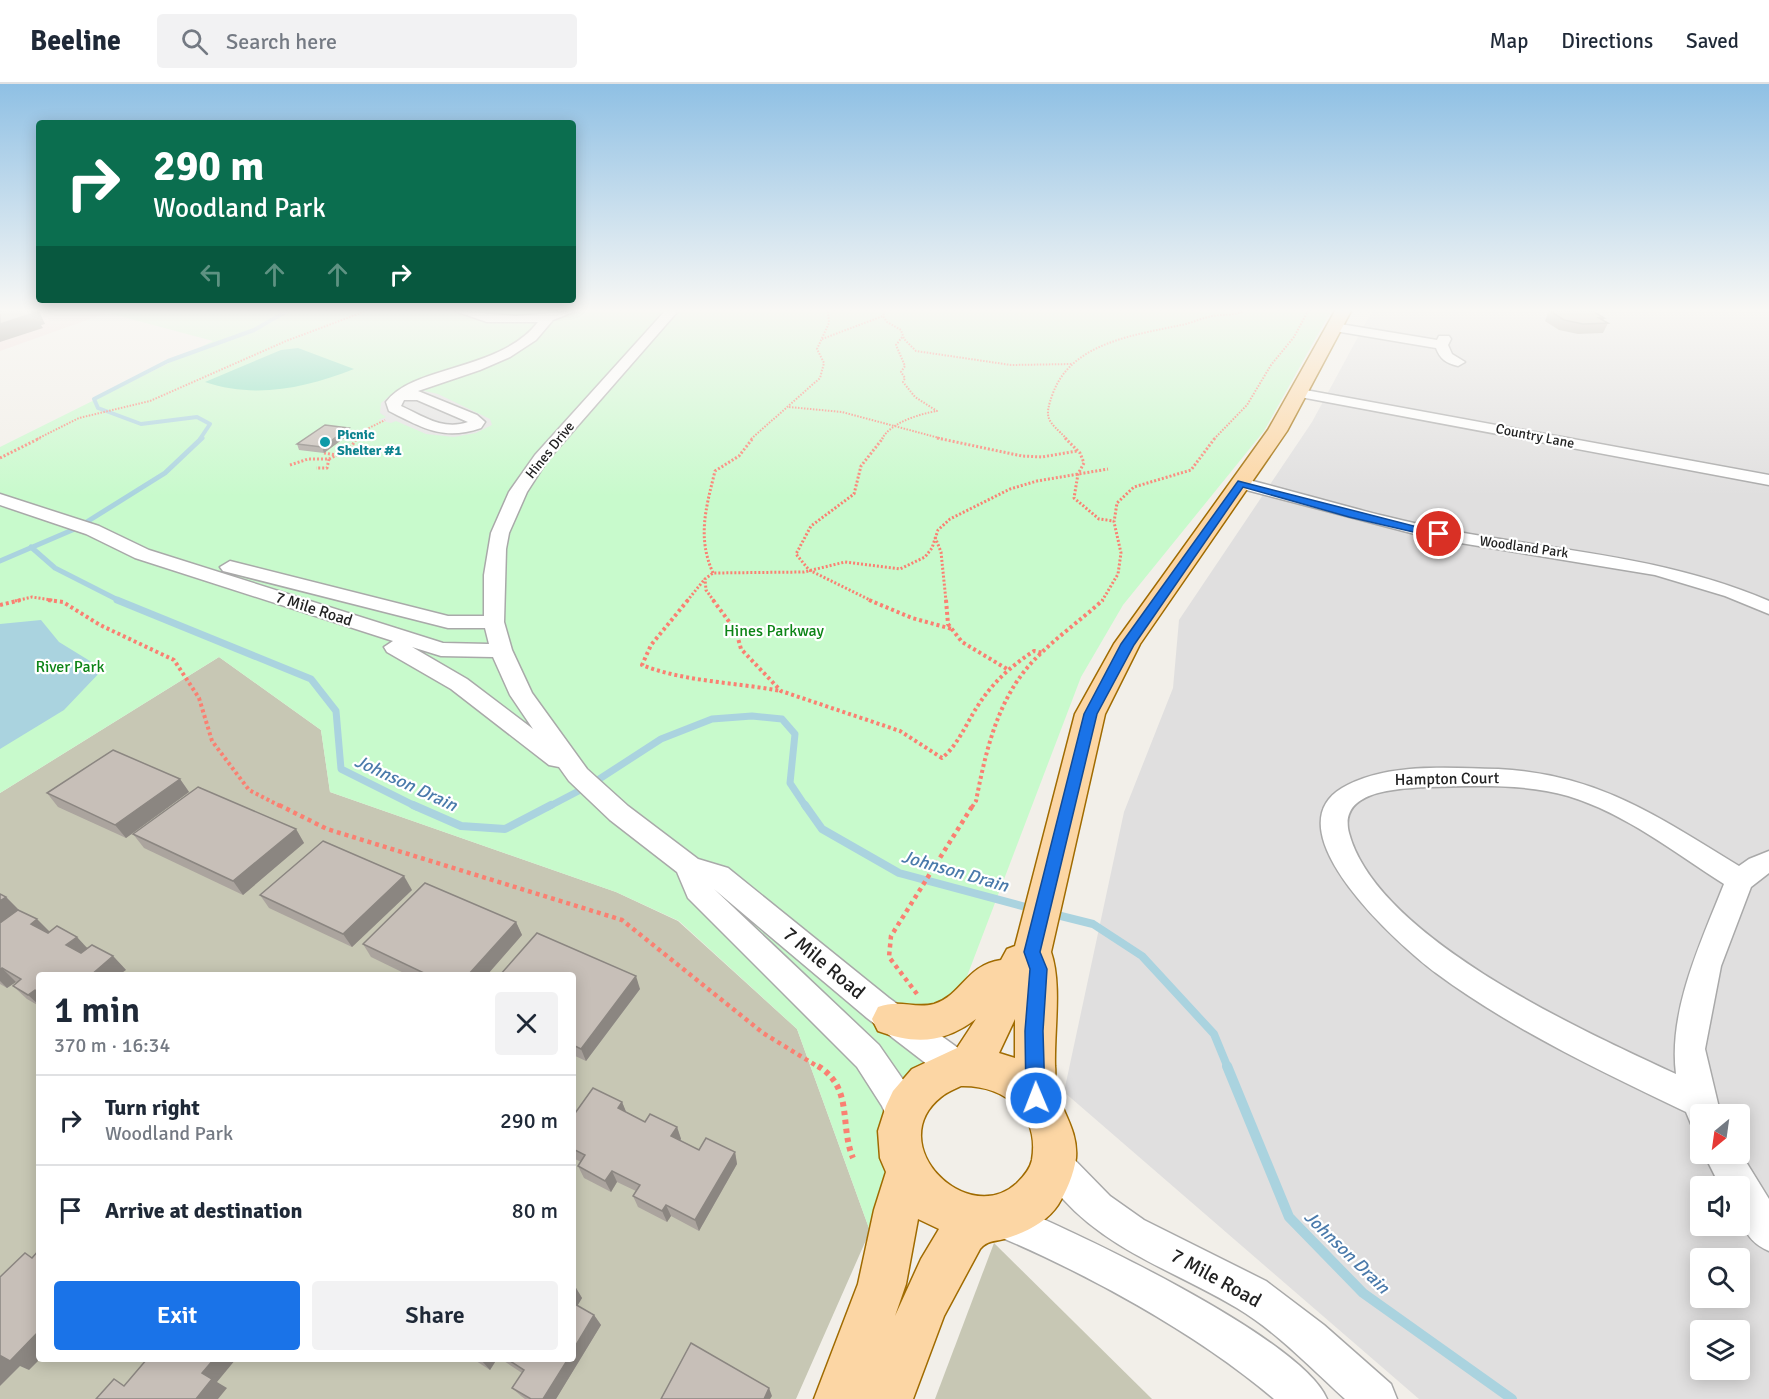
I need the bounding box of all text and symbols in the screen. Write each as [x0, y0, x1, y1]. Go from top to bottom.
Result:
search box [157, 14, 577, 68]
text: Beeline [30, 24, 121, 58]
icon: search [178, 25, 211, 58]
text: Search here [226, 28, 337, 55]
text: Map [1490, 28, 1528, 54]
text: Directions [1561, 28, 1653, 54]
text: Saved [1686, 28, 1739, 54]
text: 290 m [153, 141, 264, 192]
icon: right [54, 144, 132, 222]
text: Woodland Park [153, 192, 326, 225]
icon: left [195, 258, 228, 291]
icon: ahead [258, 258, 291, 291]
icon: ahead [321, 258, 354, 291]
icon: right [384, 258, 417, 291]
street label: Hines Drive [522, 418, 578, 482]
street label: Country Lane [1494, 420, 1576, 452]
place label: Picnic Shelter #1 [337, 426, 402, 459]
marker: Picnic Shelter #1 [318, 435, 332, 449]
pin [1413, 508, 1464, 559]
icon: arrive [1422, 517, 1455, 550]
street label: Woodland Park [1478, 532, 1570, 562]
street label: 7 Mile Road [273, 587, 355, 631]
park label: Hines Parkway [724, 621, 824, 641]
park label: River Park [35, 657, 105, 677]
water label: Johnson Drain [351, 750, 462, 817]
street label: Hampton Court [1395, 768, 1500, 790]
water label: Johnson Drain [899, 845, 1012, 897]
street label: 7 Mile Road [778, 921, 870, 1005]
text: 1 min [54, 988, 140, 1033]
button: close [495, 992, 558, 1055]
text: 370 m · 16:34 [54, 1033, 170, 1058]
position arrow [1004, 1066, 1068, 1130]
text: Turn right [105, 1094, 200, 1121]
icon: right [54, 1104, 87, 1137]
north arrow [1690, 1104, 1750, 1164]
map controls [1690, 1104, 1750, 1380]
text: 290 m [500, 1107, 558, 1134]
text: Woodland Park [105, 1121, 233, 1146]
button: sound [1690, 1176, 1750, 1236]
icon: arrive [54, 1194, 87, 1227]
text: Arrive at destination [105, 1197, 302, 1224]
text: 80 m [512, 1197, 558, 1224]
water label: Johnson Drain [1300, 1206, 1395, 1299]
street label: 7 Mile Road [1166, 1243, 1266, 1313]
button: search [1690, 1248, 1750, 1308]
button: Exit [54, 1281, 300, 1350]
button: Share [312, 1281, 558, 1350]
button: layers [1690, 1320, 1750, 1380]

